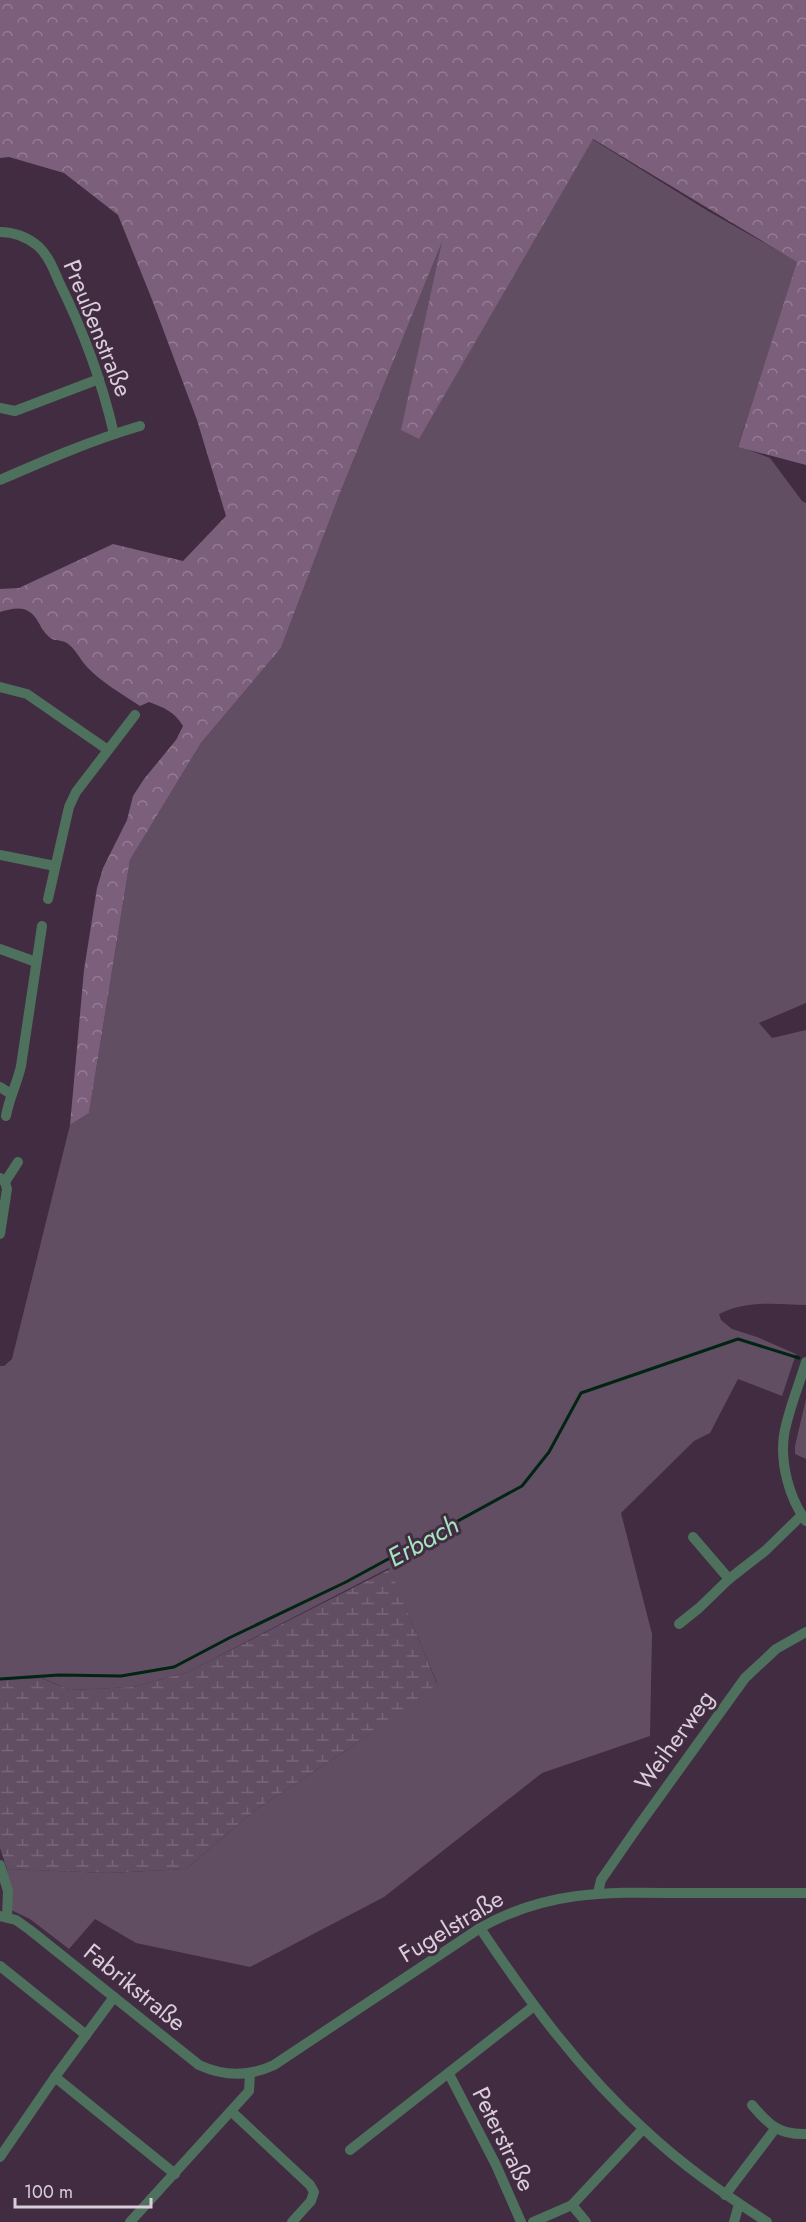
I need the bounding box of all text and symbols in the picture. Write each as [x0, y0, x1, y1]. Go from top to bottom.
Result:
street label: Preußenstraße [55, 254, 141, 402]
water label: Erbach [380, 1506, 466, 1576]
street label: Weiherweg [626, 1683, 722, 1797]
street label: Fugelstraße [392, 1881, 510, 1971]
street label: Fabrikstraße [76, 1935, 194, 2039]
street label: Peterstraße [464, 2081, 544, 2197]
scale bar [15, 2171, 152, 2209]
text: 100 m [24, 2179, 73, 2205]

